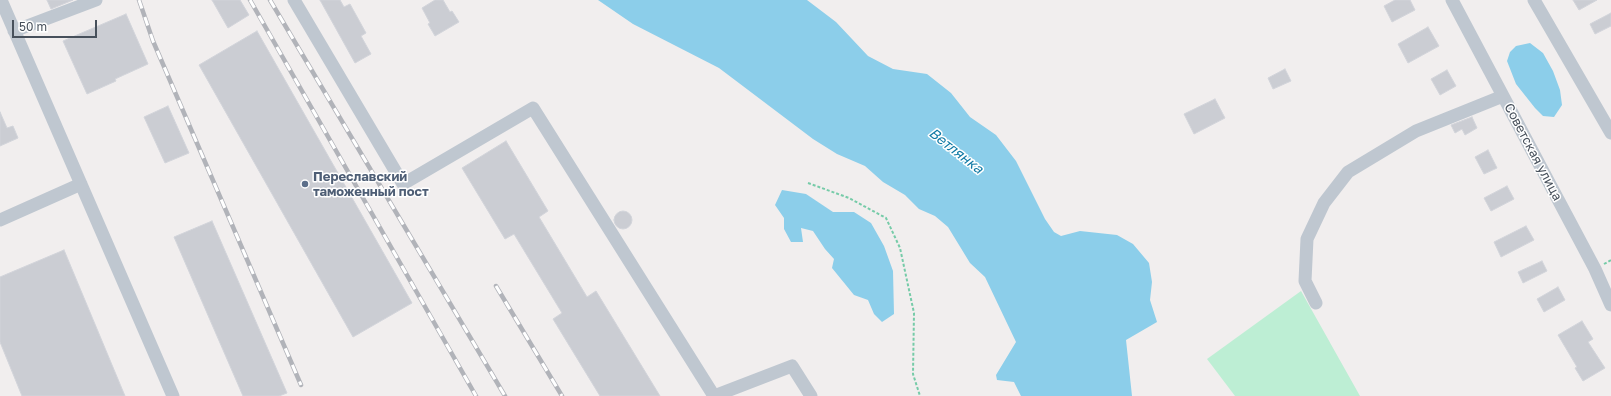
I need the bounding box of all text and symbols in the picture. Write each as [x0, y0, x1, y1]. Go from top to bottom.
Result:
scale bar [14, 12, 99, 38]
text: 50 m [19, 19, 47, 34]
street label: Советская улица [1501, 101, 1565, 203]
water label: Ветлянка [926, 125, 986, 177]
place label: Переславский таможенный пост [313, 169, 429, 200]
marker: Переславский таможенный пост [300, 179, 310, 189]

